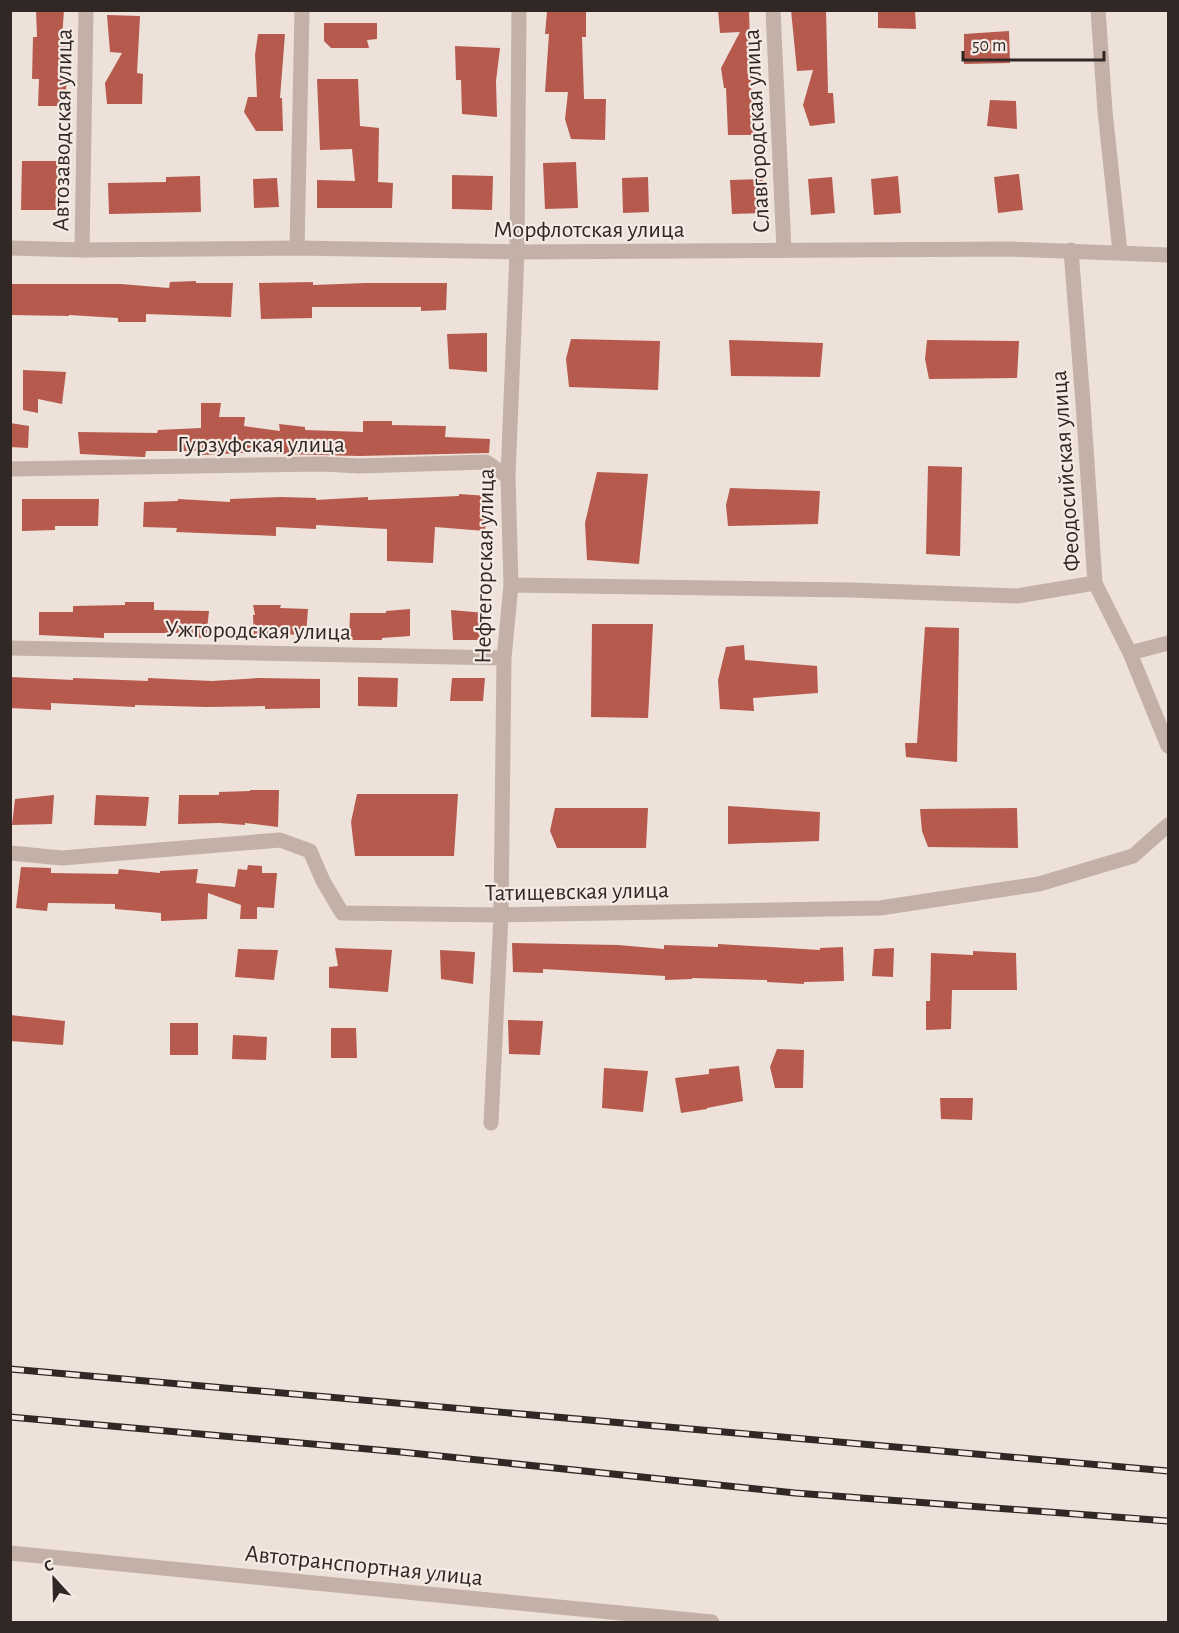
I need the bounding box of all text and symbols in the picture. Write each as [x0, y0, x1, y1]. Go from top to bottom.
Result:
scale bar [963, 24, 1104, 62]
street label: Автозаводская улица [49, 28, 77, 232]
street label: Славгородская улица [740, 28, 774, 234]
text: 50 m [972, 37, 1006, 55]
street label: Морфлотская улица [493, 218, 685, 242]
street label: Феодосийская улица [1047, 369, 1085, 572]
street label: Гурзуфская улица [177, 433, 345, 457]
street label: Нефтегорская улица [471, 468, 499, 664]
street label: Ужгородская улица [165, 617, 351, 645]
street label: Татищевская улица [485, 878, 669, 906]
street label: Автотранспортная улица [244, 1542, 484, 1590]
north arrow [24, 1549, 84, 1609]
text: С [42, 1557, 56, 1575]

